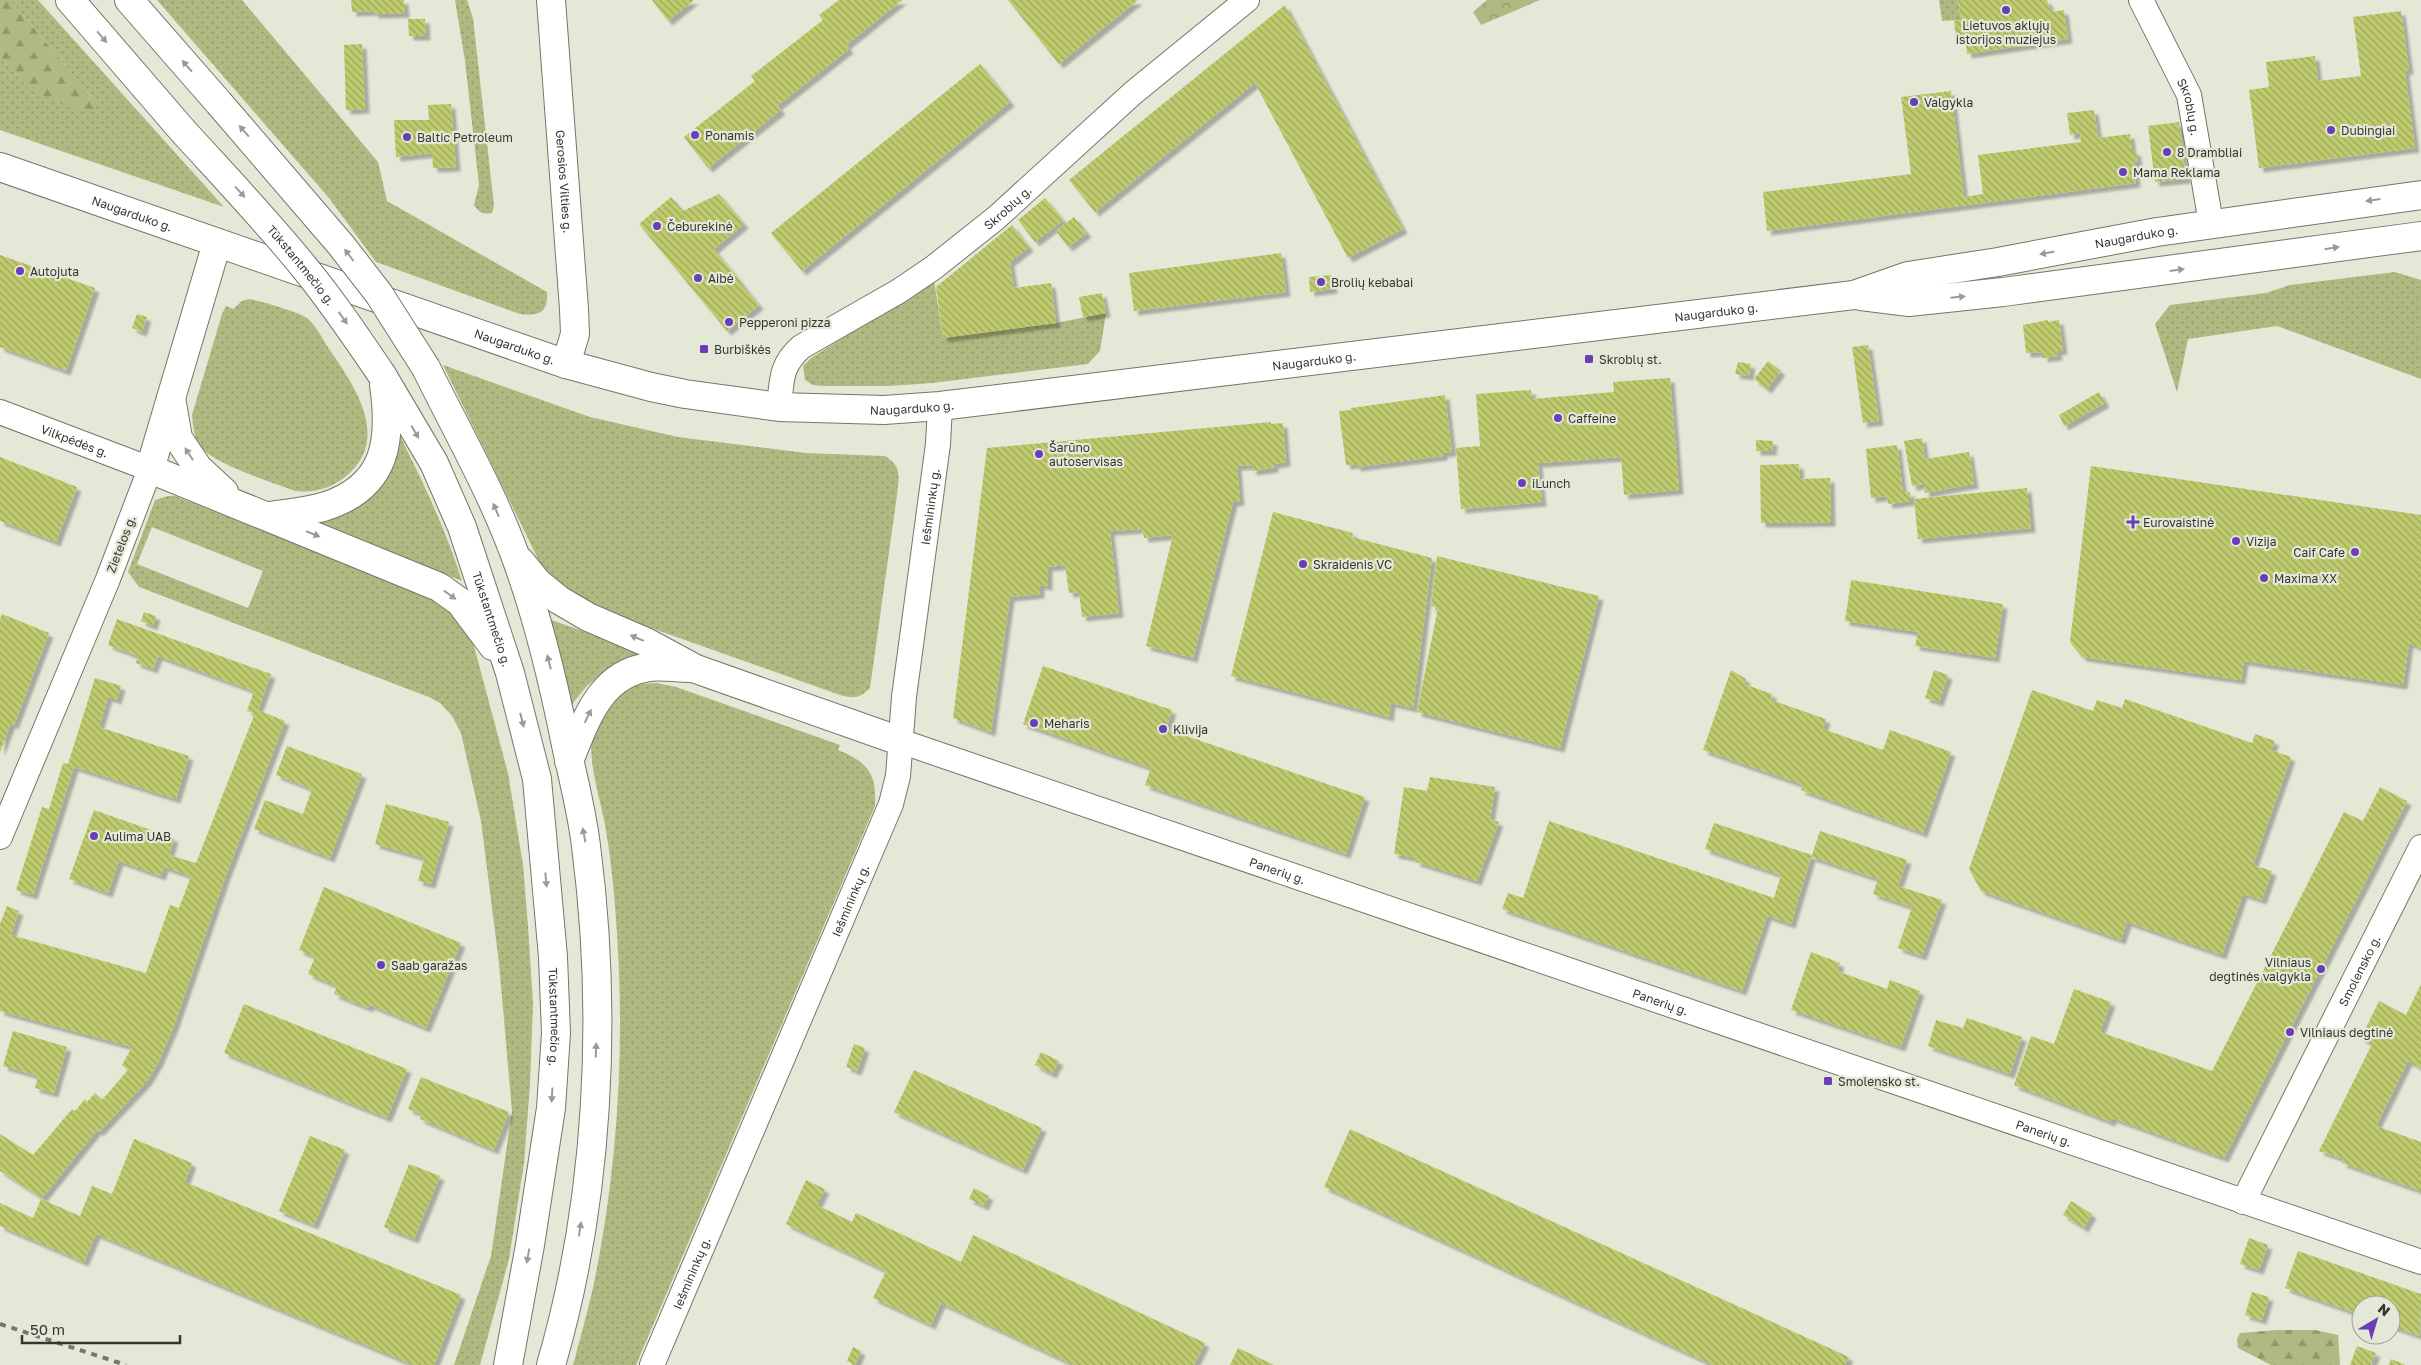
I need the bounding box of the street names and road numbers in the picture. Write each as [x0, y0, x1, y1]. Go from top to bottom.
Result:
street label: Skroblų g. [2174, 76, 2203, 137]
street label: Gerosios Vilties g. [553, 129, 576, 234]
street label: Skroblų g. [981, 182, 1034, 232]
street label: Naugarduko g. [90, 192, 175, 234]
street label: Tūkstantmečio g. [264, 222, 338, 308]
street label: Naugarduko g. [2094, 222, 2179, 251]
street label: Naugarduko g. [1673, 299, 1759, 324]
street label: Naugarduko g. [472, 325, 557, 367]
street label: Naugarduko g. [1271, 348, 1357, 373]
street label: Naugarduko g. [870, 397, 955, 418]
street label: Vilkpėdės g. [39, 421, 111, 460]
street label: Iešmininkų g. [917, 467, 942, 546]
street label: Zietelos g. [103, 513, 139, 575]
street label: Tūkstantmečio g. [470, 570, 515, 668]
street label: Panerių g. [1248, 854, 1307, 887]
street label: Iešmininkų g. [828, 862, 872, 939]
street label: Smolensko g. [2335, 932, 2383, 1009]
street label: Tūkstantmečio g. [546, 967, 564, 1067]
street label: Panerių g. [1631, 985, 1691, 1018]
street label: Panerių g. [2014, 1116, 2074, 1149]
street label: Iešmininkų g. [669, 1235, 713, 1311]

